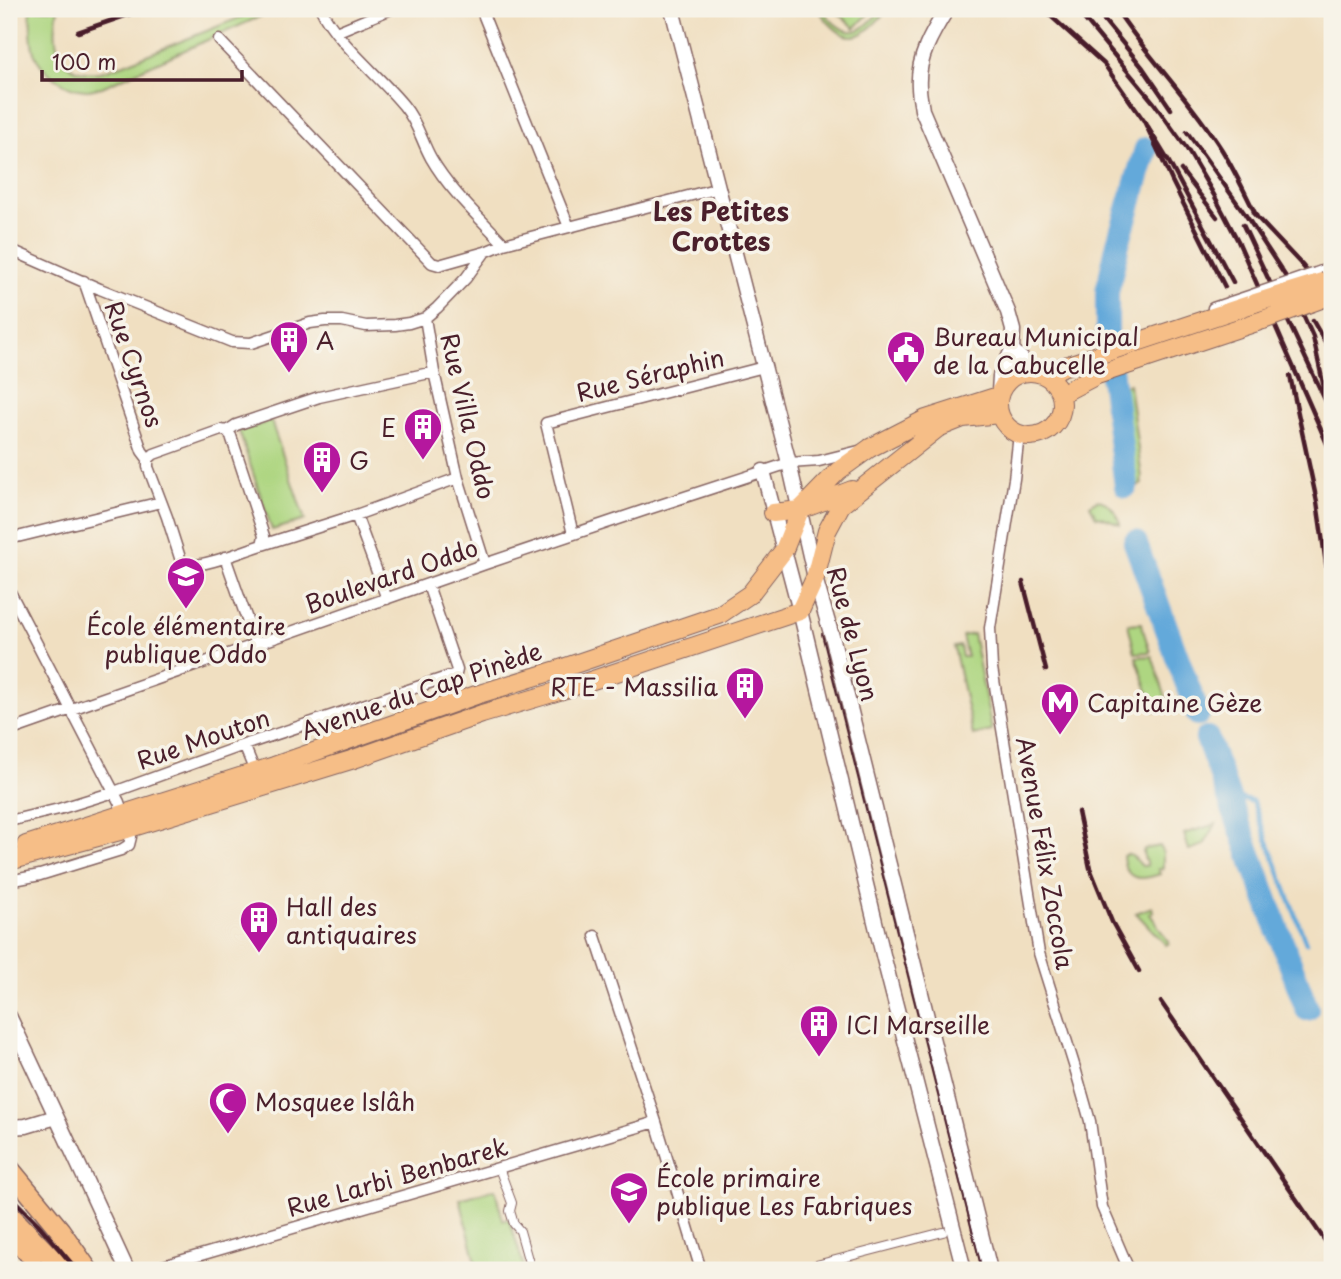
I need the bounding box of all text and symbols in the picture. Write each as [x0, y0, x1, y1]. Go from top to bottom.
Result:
scale bar [42, 38, 242, 82]
text: 100 m [52, 45, 116, 77]
district label: Les Petites Crottes [653, 191, 789, 260]
street label: Rue Cyrnos [97, 296, 173, 432]
place label: Bureau Municipal de la Cabucelle [933, 318, 1139, 382]
building icon: A [268, 319, 310, 374]
place label: A [316, 322, 334, 358]
street label: Rue Villa Oddo [432, 329, 506, 503]
public building icon: Bureau Municipal de la Cabucelle [885, 329, 927, 384]
street label: Rue Séraphin [572, 338, 728, 410]
building icon: E [402, 406, 444, 461]
place label: E [381, 409, 396, 445]
building icon: G [301, 439, 343, 494]
place label: G [349, 442, 369, 478]
street label: Boulevard Oddo [300, 529, 482, 621]
school or university icon: École élémentaire publique Oddo [165, 555, 207, 610]
street label: Rue de Lyon [819, 562, 889, 706]
place label: École élémentaire publique Oddo [86, 607, 286, 671]
street label: Avenue du Cap Pinède [296, 632, 546, 748]
building icon: RTE - Massilia [724, 665, 766, 720]
place label: RTE - Massilia [550, 668, 718, 704]
metro station icon: Capitaine Gèze [1039, 681, 1081, 736]
place label: Capitaine Gèze [1087, 684, 1262, 720]
street label: Rue Mouton [132, 698, 274, 778]
street label: Avenue Félix Zoccola [1008, 734, 1084, 972]
place label: Hall des antiquaires [286, 888, 417, 952]
building icon: Hall des antiquaires [238, 899, 280, 954]
building icon: ICI Marseille [798, 1003, 840, 1058]
place label: ICI Marseille [846, 1006, 990, 1042]
mosque icon: Mosquee Islâh [207, 1080, 249, 1135]
place label: Mosquee Islâh [255, 1083, 415, 1119]
street label: Rue Larbi Benbarek [282, 1127, 512, 1225]
place label: École primaire publique Les Fabriques [656, 1159, 912, 1223]
school or university icon: École primaire publique Les Fabriques [608, 1170, 650, 1225]

